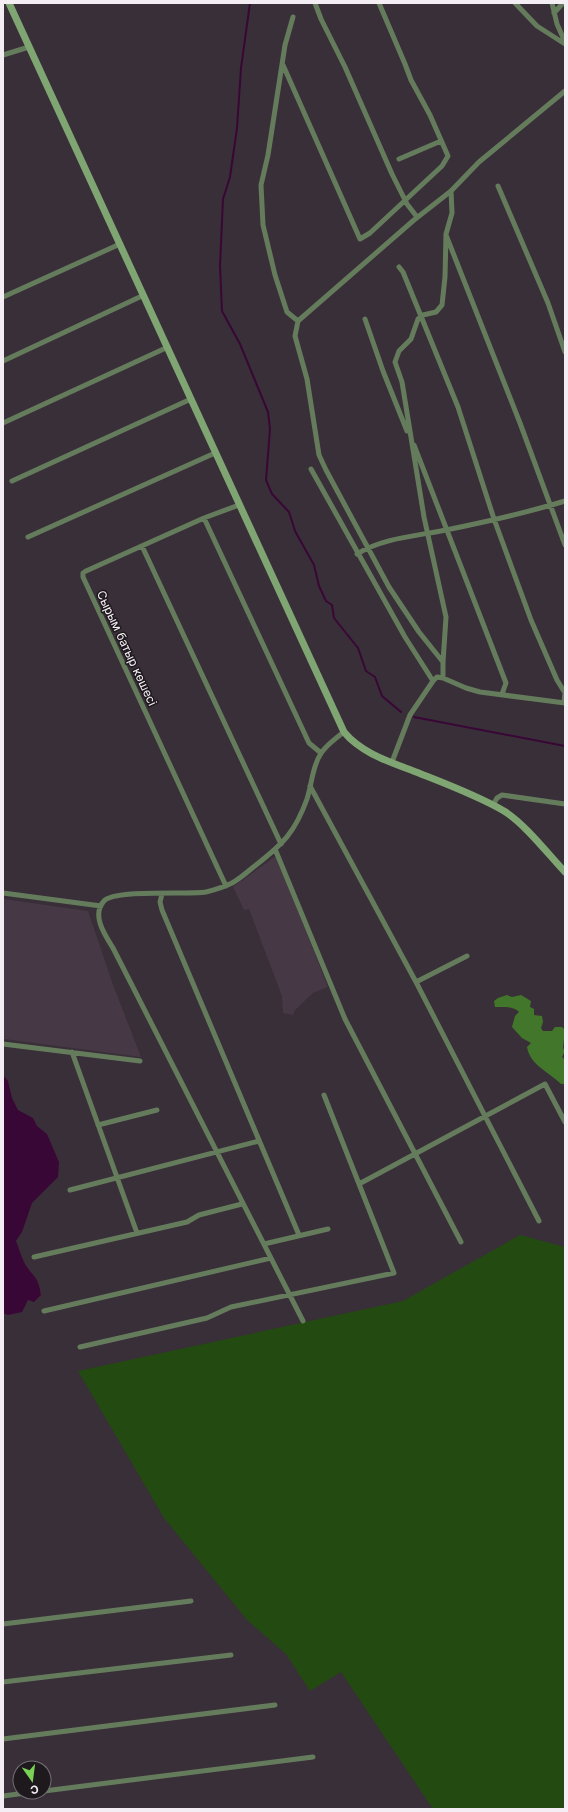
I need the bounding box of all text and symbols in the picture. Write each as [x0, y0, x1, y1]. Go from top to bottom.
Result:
street label: Сырым батыр көшесі [94, 588, 160, 708]
north arrow [12, 1760, 52, 1800]
text: С [29, 1782, 40, 1797]

